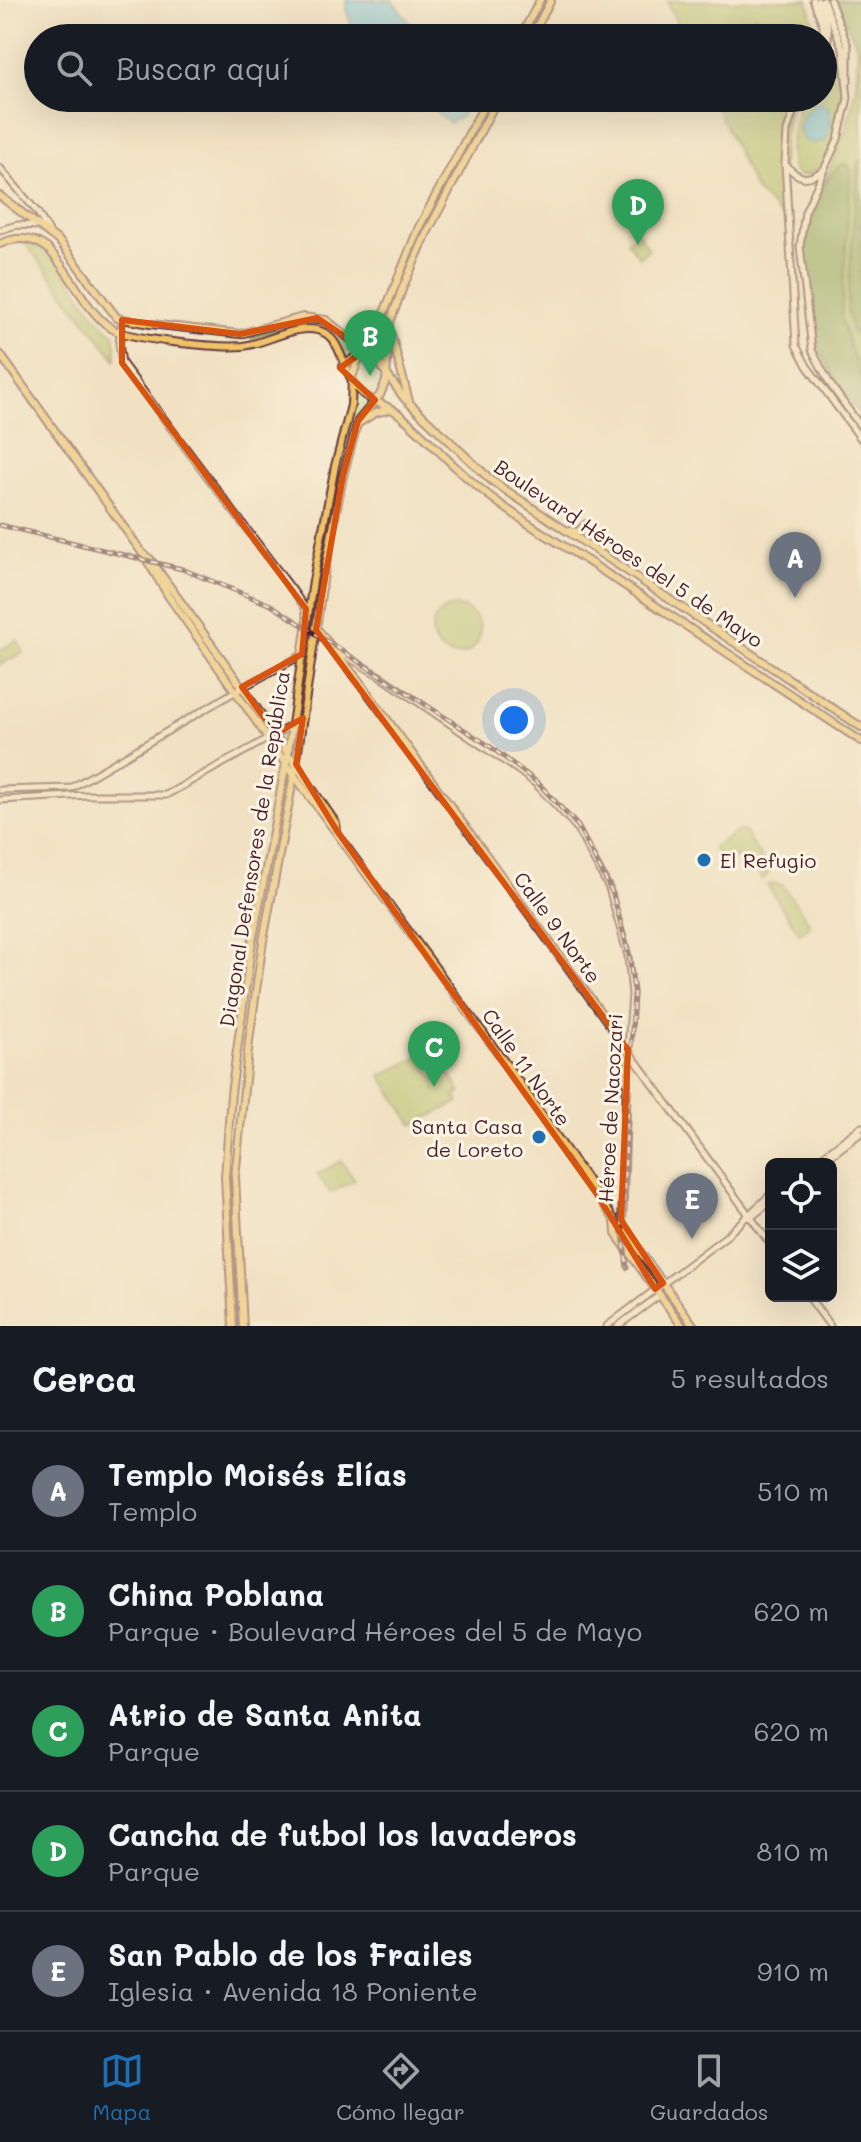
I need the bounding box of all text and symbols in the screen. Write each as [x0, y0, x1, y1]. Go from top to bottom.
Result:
search box [24, 24, 837, 112]
icon: search [52, 46, 96, 90]
text: Buscar aquí [116, 48, 290, 88]
pin: D [612, 179, 664, 245]
pin: B [344, 310, 396, 376]
street label: Boulevard Héroes del 5 de Mayo [490, 453, 768, 653]
pin: A [769, 532, 821, 598]
street label: Diagonal Defensores de la República [213, 669, 295, 1029]
your location [494, 700, 534, 740]
place label: El Refugio [720, 847, 817, 873]
marker: El Refugio [695, 851, 713, 869]
street label: Calle 9 Norte [509, 866, 607, 988]
street label: Calle 11 Norte [477, 1003, 577, 1131]
street label: Héroe de Nacozari [592, 1013, 628, 1203]
pin: C [408, 1021, 460, 1087]
place label: Santa Casa de Loreto [412, 1113, 523, 1162]
marker: Santa Casa de Loreto [530, 1128, 548, 1146]
map controls [765, 1158, 837, 1302]
button: locate [765, 1158, 837, 1230]
pin: E [666, 1173, 718, 1239]
button: layers [765, 1230, 837, 1302]
text: Cerca [32, 1356, 136, 1401]
text: 5 resultados [671, 1361, 829, 1395]
text: Templo Moisés Elías [108, 1454, 407, 1494]
text: A [49, 1474, 67, 1508]
text: 510 m [757, 1474, 829, 1508]
text: Templo [108, 1494, 197, 1528]
text: China Poblana [108, 1574, 324, 1614]
text: B [49, 1594, 67, 1628]
text: 620 m [754, 1594, 829, 1628]
text: Parque · Boulevard Héroes del 5 de Mayo [108, 1614, 642, 1648]
text: Atrio de Santa Anita [108, 1694, 422, 1734]
text: C [48, 1714, 68, 1748]
text: 620 m [754, 1714, 829, 1748]
text: Parque [108, 1734, 200, 1768]
text: Cancha de futbol los lavaderos [108, 1814, 577, 1854]
text: D [49, 1834, 67, 1868]
text: 810 m [757, 1834, 829, 1868]
text: Parque [108, 1854, 200, 1888]
text: San Pablo de los Frailes [108, 1934, 473, 1974]
text: E [50, 1954, 66, 1988]
text: 910 m [757, 1954, 829, 1988]
text: Iglesia · Avenida 18 Poniente [108, 1974, 478, 2008]
tab: Mapa [93, 2049, 151, 2126]
tab: Cómo llegar [336, 2049, 465, 2126]
tab: Guardados [650, 2049, 768, 2126]

